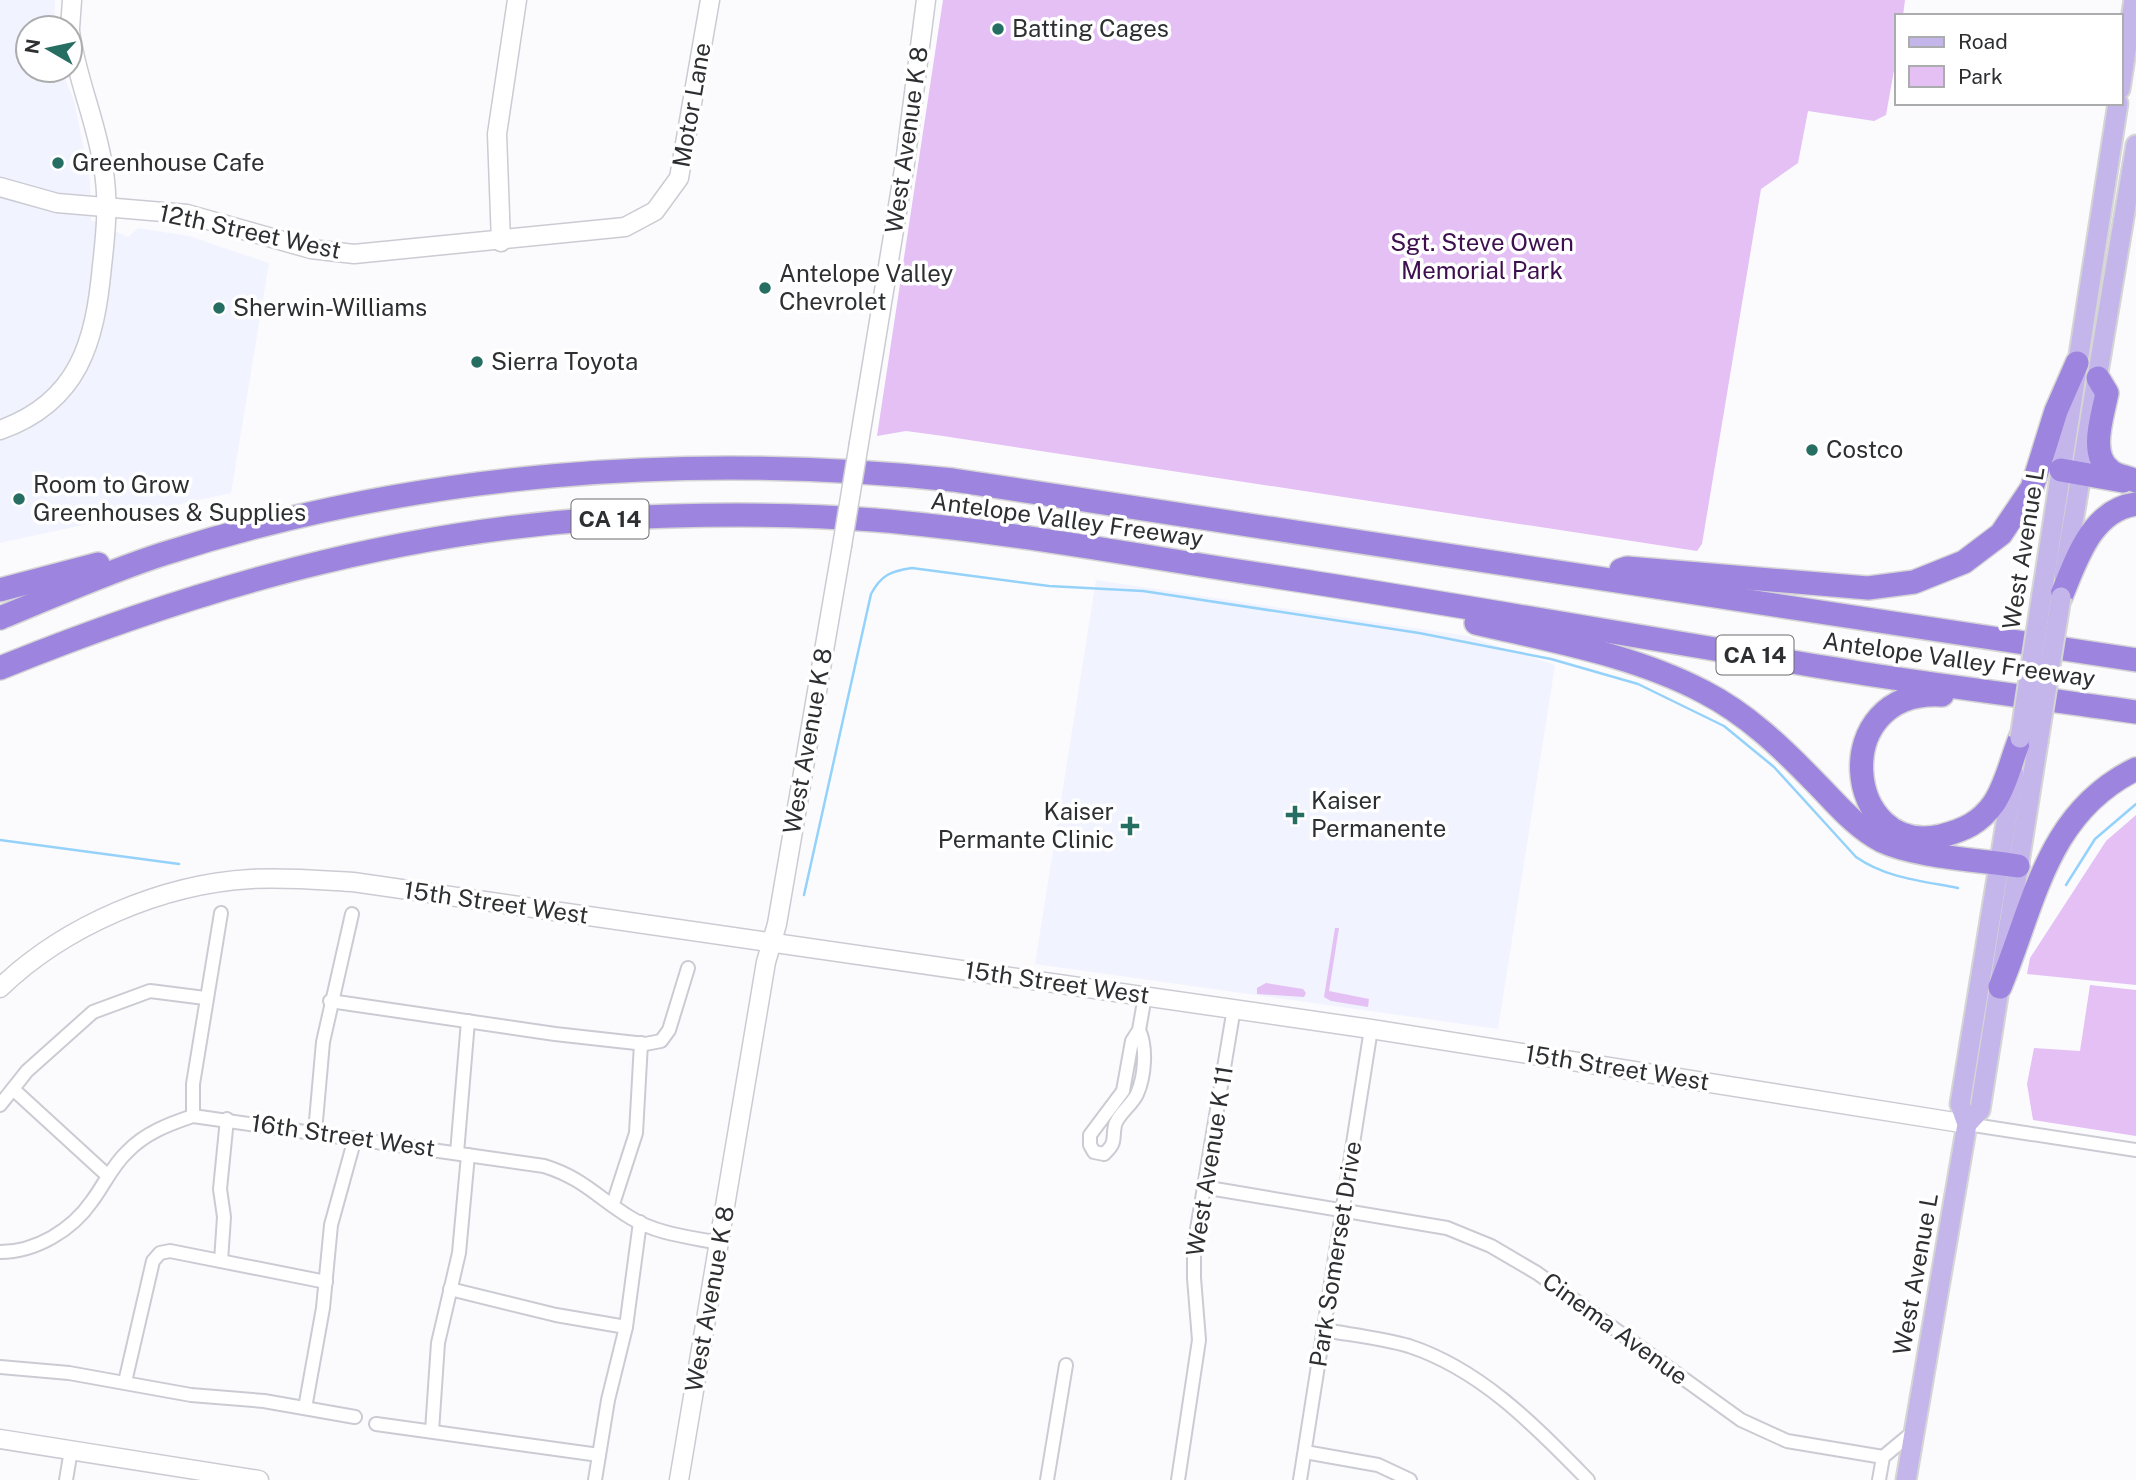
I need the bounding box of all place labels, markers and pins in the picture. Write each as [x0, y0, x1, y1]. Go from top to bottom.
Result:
place label: Batting Cages [1012, 14, 1169, 42]
marker: Batting Cages [990, 21, 1006, 37]
place label: Greenhouse Cafe [72, 148, 265, 176]
marker: Greenhouse Cafe [50, 155, 66, 171]
place label: Antelope Valley Chevrolet [779, 259, 954, 315]
marker: Antelope Valley Chevrolet [757, 280, 773, 296]
place label: Sherwin-Williams [233, 293, 427, 321]
marker: Sherwin-Williams [211, 300, 227, 316]
place label: Sierra Toyota [491, 347, 638, 375]
marker: Sierra Toyota [469, 354, 485, 370]
place label: Costco [1826, 435, 1903, 463]
marker: Costco [1804, 442, 1820, 458]
place label: Room to Grow Greenhouses & Supplies [33, 470, 306, 526]
marker: Room to Grow Greenhouses & Supplies [11, 491, 27, 507]
place label: Kaiser Permanente [1311, 786, 1446, 842]
place label: Kaiser Permante Clinic [938, 797, 1114, 853]
marker: Kaiser Permanente [1285, 805, 1305, 825]
marker: Kaiser Permante Clinic [1120, 816, 1140, 836]

